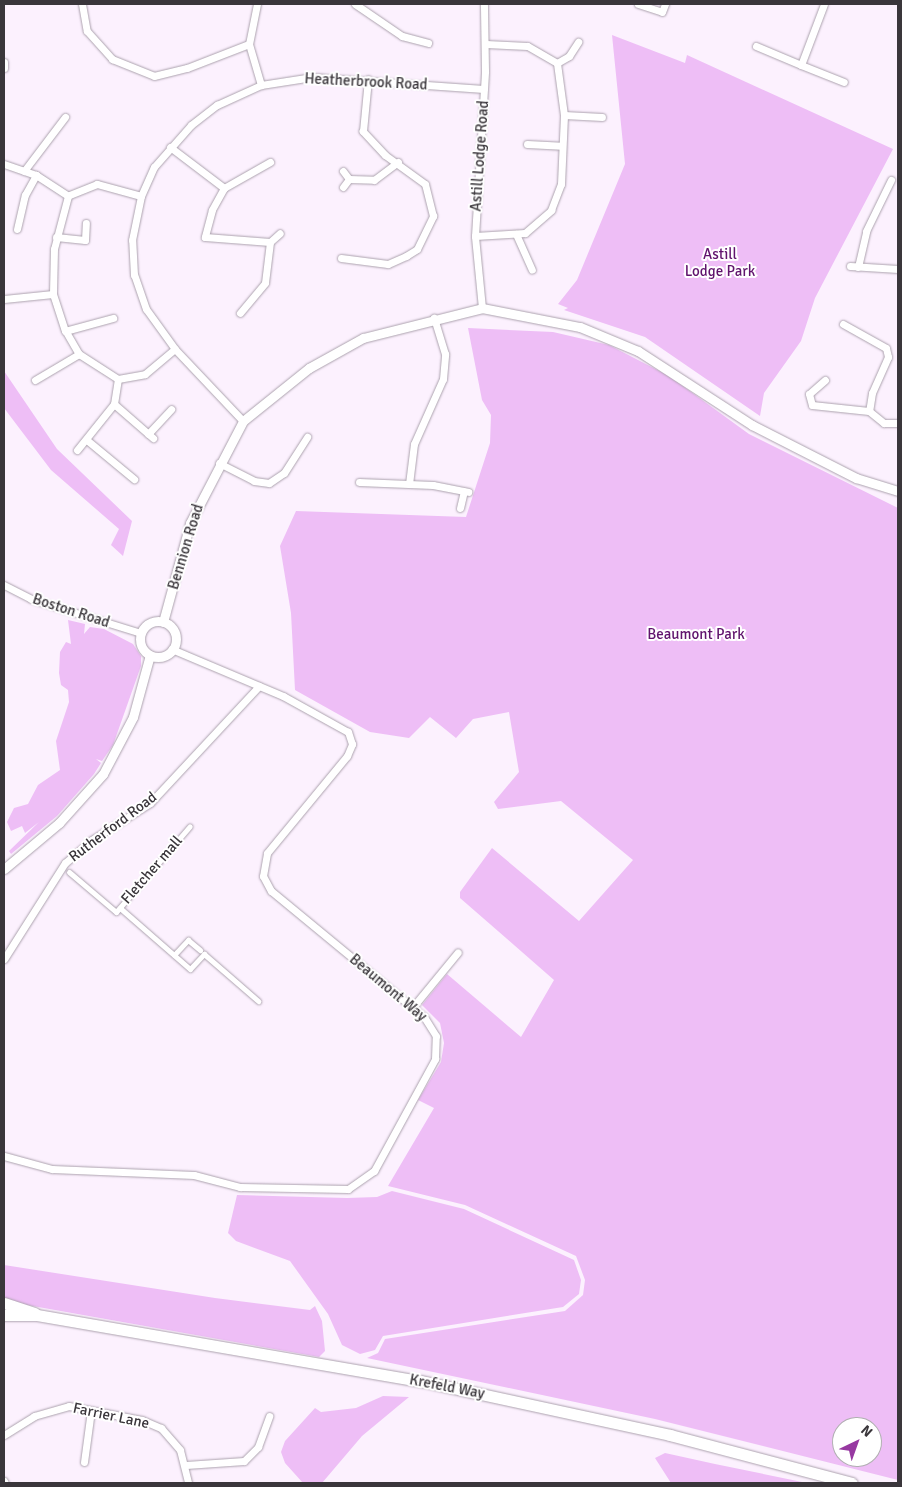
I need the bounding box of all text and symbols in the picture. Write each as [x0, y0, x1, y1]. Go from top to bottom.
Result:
street label: Heatherbrook Road [304, 70, 428, 94]
street label: Astill Lodge Road [467, 100, 493, 212]
park label: Astill Lodge Park [685, 245, 755, 280]
street label: Bennion Road [164, 502, 208, 592]
street label: Boston Road [30, 590, 112, 632]
park label: Beaumont Park [647, 626, 745, 644]
street label: Rutherford Road [66, 788, 160, 866]
street label: Fletcher mall [117, 832, 187, 908]
street label: Beaumont Way [346, 950, 430, 1026]
street label: Krefeld Way [408, 1371, 486, 1403]
street label: Farrier Lane [71, 1399, 151, 1433]
north arrow [832, 1417, 882, 1467]
text: N [857, 1422, 876, 1441]

